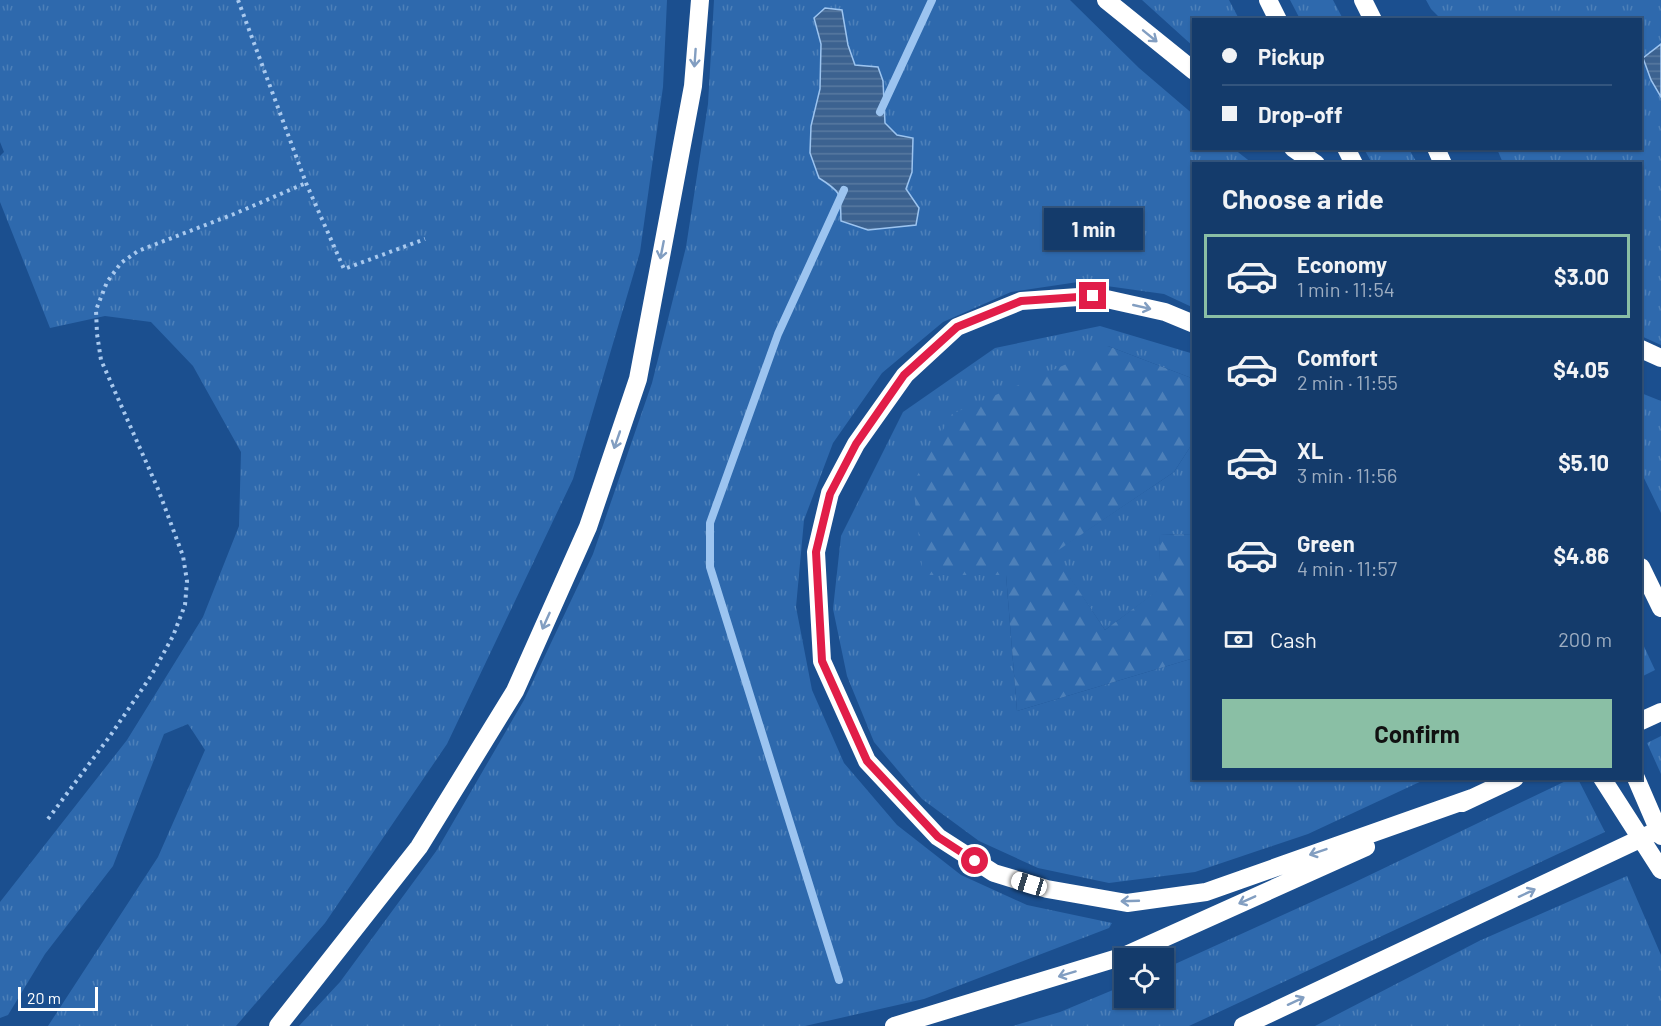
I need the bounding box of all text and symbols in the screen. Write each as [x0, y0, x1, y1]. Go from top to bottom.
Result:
one-way arrow [1142, 29, 1158, 42]
text: Pickup [1258, 43, 1325, 69]
one-way arrow [690, 48, 701, 68]
text: Drop-off [1258, 101, 1342, 127]
text: Choose a ride [1222, 182, 1384, 214]
callout: 1 min [1044, 209, 1142, 251]
text: 1 min [1072, 217, 1115, 241]
one-way arrow [656, 240, 667, 260]
icon: car [1225, 249, 1279, 303]
text: Economy [1297, 251, 1387, 277]
text: $3.00 [1554, 263, 1609, 289]
text: 1 min · 11:54 [1297, 277, 1395, 301]
route end [1079, 282, 1106, 309]
one-way arrow [1133, 302, 1152, 314]
icon: car [1225, 342, 1279, 396]
text: Comfort [1297, 344, 1378, 370]
text: $4.05 [1553, 356, 1609, 382]
text: 2 min · 11:55 [1297, 370, 1398, 394]
one-way arrow [611, 430, 622, 449]
icon: car [1225, 435, 1279, 489]
text: XL [1297, 437, 1323, 463]
text: $5.10 [1558, 449, 1609, 475]
text: 3 min · 11:56 [1297, 463, 1397, 487]
icon: car [1225, 528, 1279, 582]
text: Green [1297, 530, 1355, 556]
text: $4.86 [1553, 542, 1609, 568]
text: 4 min · 11:57 [1297, 556, 1397, 580]
one-way arrow [540, 611, 551, 630]
icon: cash [1222, 623, 1255, 656]
text: Cash [1270, 626, 1317, 652]
text: 200 m [1558, 627, 1612, 651]
button: Confirm [1222, 699, 1612, 768]
route start [961, 847, 988, 874]
one-way arrow [1309, 848, 1328, 859]
car [1009, 870, 1049, 898]
one-way arrow [1518, 886, 1536, 898]
one-way arrow [1238, 895, 1256, 907]
one-way arrow [1121, 896, 1141, 907]
map controls [1114, 948, 1174, 1008]
button: locate [1114, 948, 1174, 1008]
one-way arrow [1058, 969, 1077, 980]
scale bar [18, 984, 98, 1012]
text: 20 m [27, 988, 61, 1007]
one-way arrow [1286, 995, 1304, 1007]

